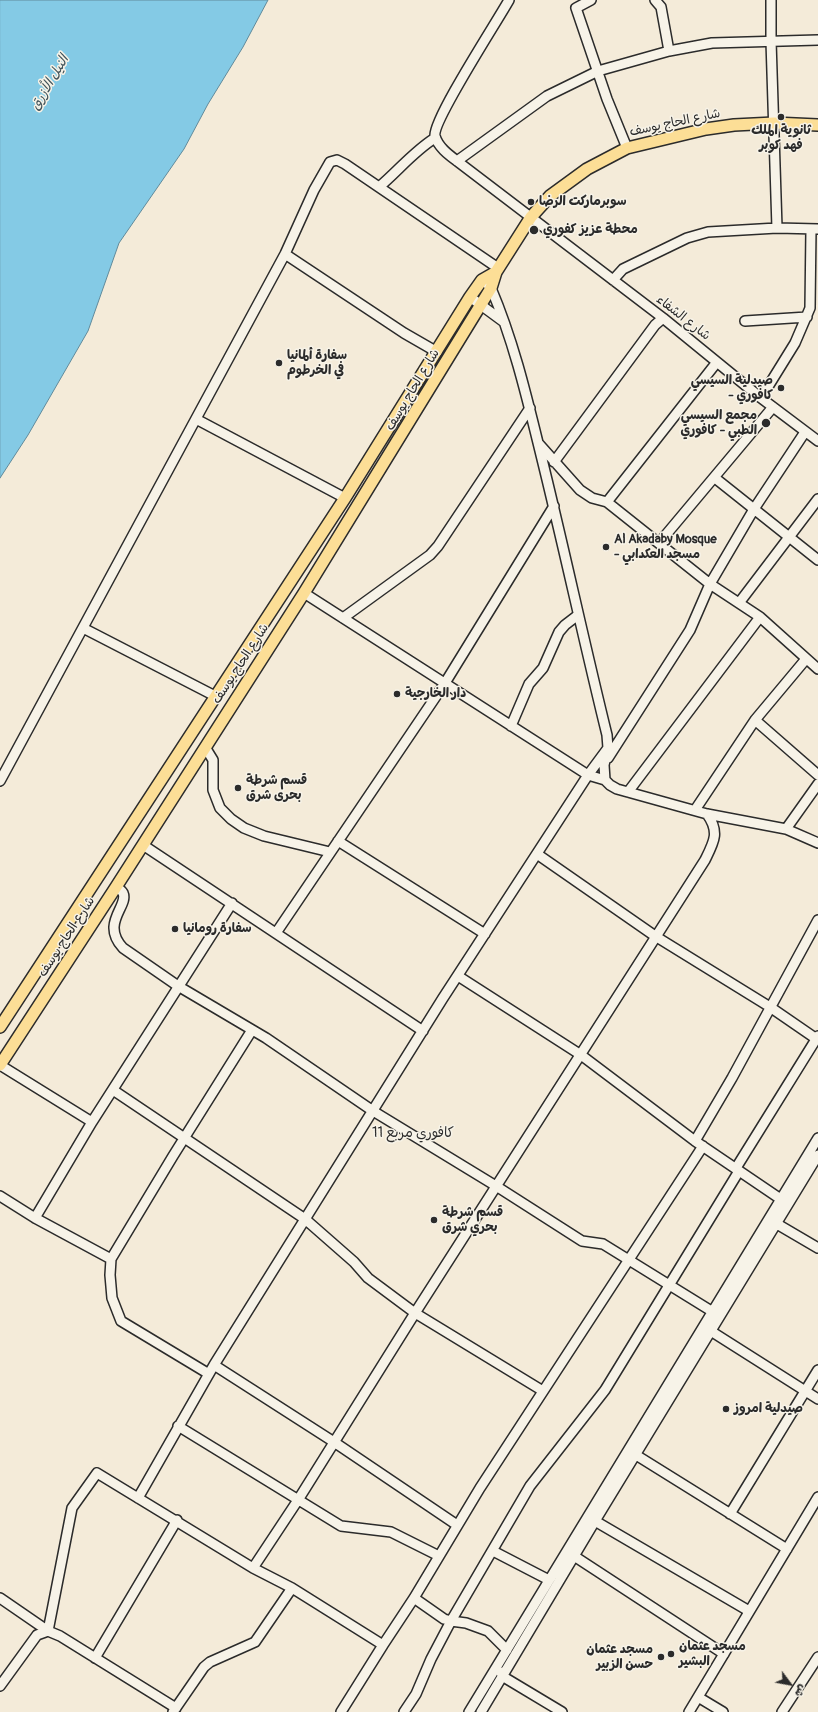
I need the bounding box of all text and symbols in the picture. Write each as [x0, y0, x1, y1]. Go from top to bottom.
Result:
water label: النيل الأزرق [27, 52, 73, 114]
street label: شارع الحاج يوسف [628, 106, 722, 140]
marker: ثانوية الملك فهد كوبر [776, 112, 786, 122]
place label: ثانوية الملك فهد كوبر [751, 123, 811, 154]
place label: سوبرماركت الرضا [539, 194, 627, 210]
marker: سوبرماركت الرضا [526, 197, 536, 207]
place label: محطة عزيز كفوري [543, 222, 638, 238]
marker: محطة عزيز كفوري [528, 224, 540, 236]
street label: شارع الشفاء [653, 292, 713, 344]
street label: شارع الحاج يوسف [383, 346, 443, 434]
place label: سفارة ألمانيا في الخرطوم [287, 348, 347, 379]
marker: سفارة ألمانيا في الخرطوم [274, 358, 284, 368]
place label: صيدلية السيسي - كافوري [691, 373, 773, 404]
marker: صيدلية السيسي - كافوري [776, 383, 786, 393]
place label: مجمع السيسي الطبي - كافوري [680, 408, 757, 439]
marker: مجمع السيسي الطبي - كافوري [760, 417, 772, 429]
place label: Al Akadaby Mosque - مسجد العكدابي [614, 532, 717, 563]
marker: Al Akadaby Mosque - مسجد العكدابي [601, 542, 611, 552]
street label: شارع الحاج يوسف [209, 621, 273, 707]
place label: دار الخارجية [405, 686, 466, 702]
marker: دار الخارجية [392, 689, 402, 699]
place label: قسم شرطة بحرى شرق [246, 773, 307, 804]
marker: قسم شرطة بحرى شرق [233, 783, 243, 793]
street label: شارع الحاج يوسف [35, 894, 99, 980]
place label: سفارة رومانيا [183, 921, 252, 937]
marker: سفارة رومانيا [170, 924, 180, 934]
district label: كافوري مربع 11 [372, 1125, 454, 1141]
place label: قسم شرطة بحري شرق [442, 1205, 503, 1236]
marker: قسم شرطة بحري شرق [429, 1215, 439, 1225]
place label: صيدلية امروز [734, 1401, 803, 1417]
marker: صيدلية امروز [721, 1404, 731, 1414]
place label: مسجد عثمان البشير [679, 1639, 746, 1670]
place label: مسجد عثمان حسن الزبير [586, 1642, 653, 1673]
marker: مسجد عثمان البشير [666, 1649, 676, 1659]
marker: مسجد عثمان حسن الزبير [656, 1652, 666, 1662]
north arrow [770, 1664, 810, 1704]
text: ش [792, 1682, 809, 1699]

